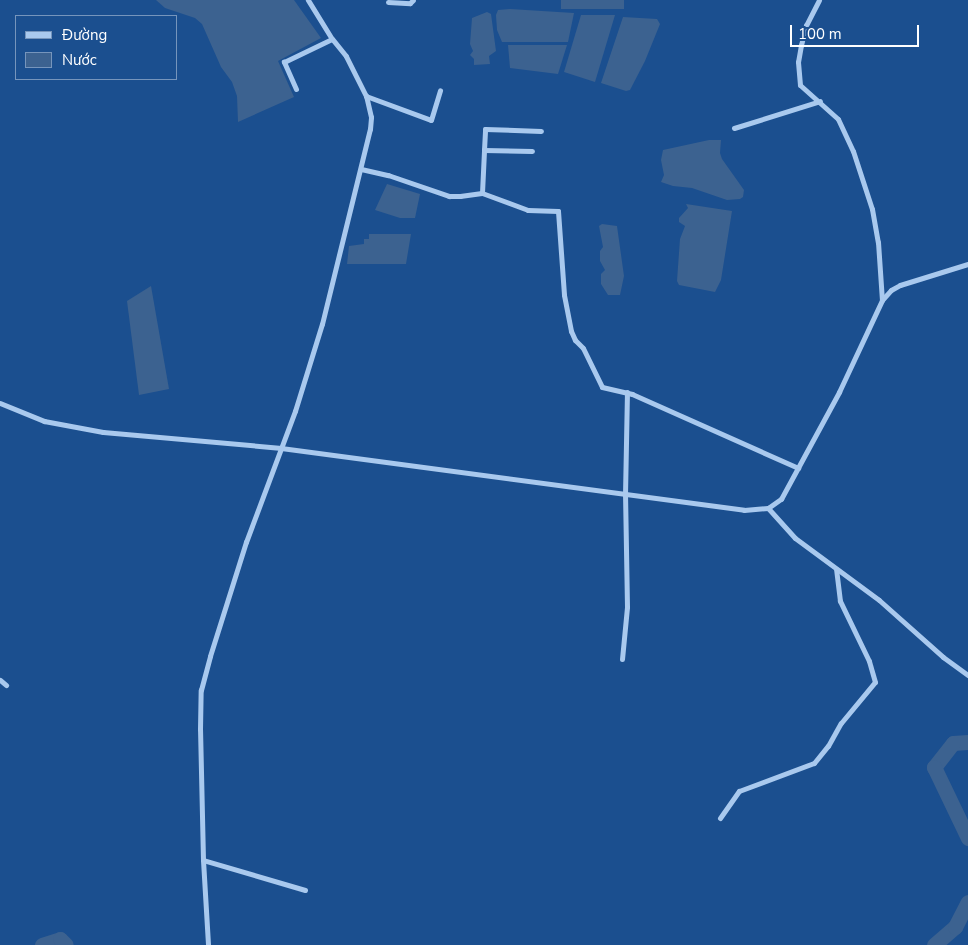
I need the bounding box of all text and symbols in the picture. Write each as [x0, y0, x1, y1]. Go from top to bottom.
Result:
legend [15, 15, 178, 80]
scale bar [793, 15, 922, 47]
text: 100 m [798, 24, 842, 44]
text: Đường [62, 25, 107, 45]
text: Nước [62, 50, 97, 70]

